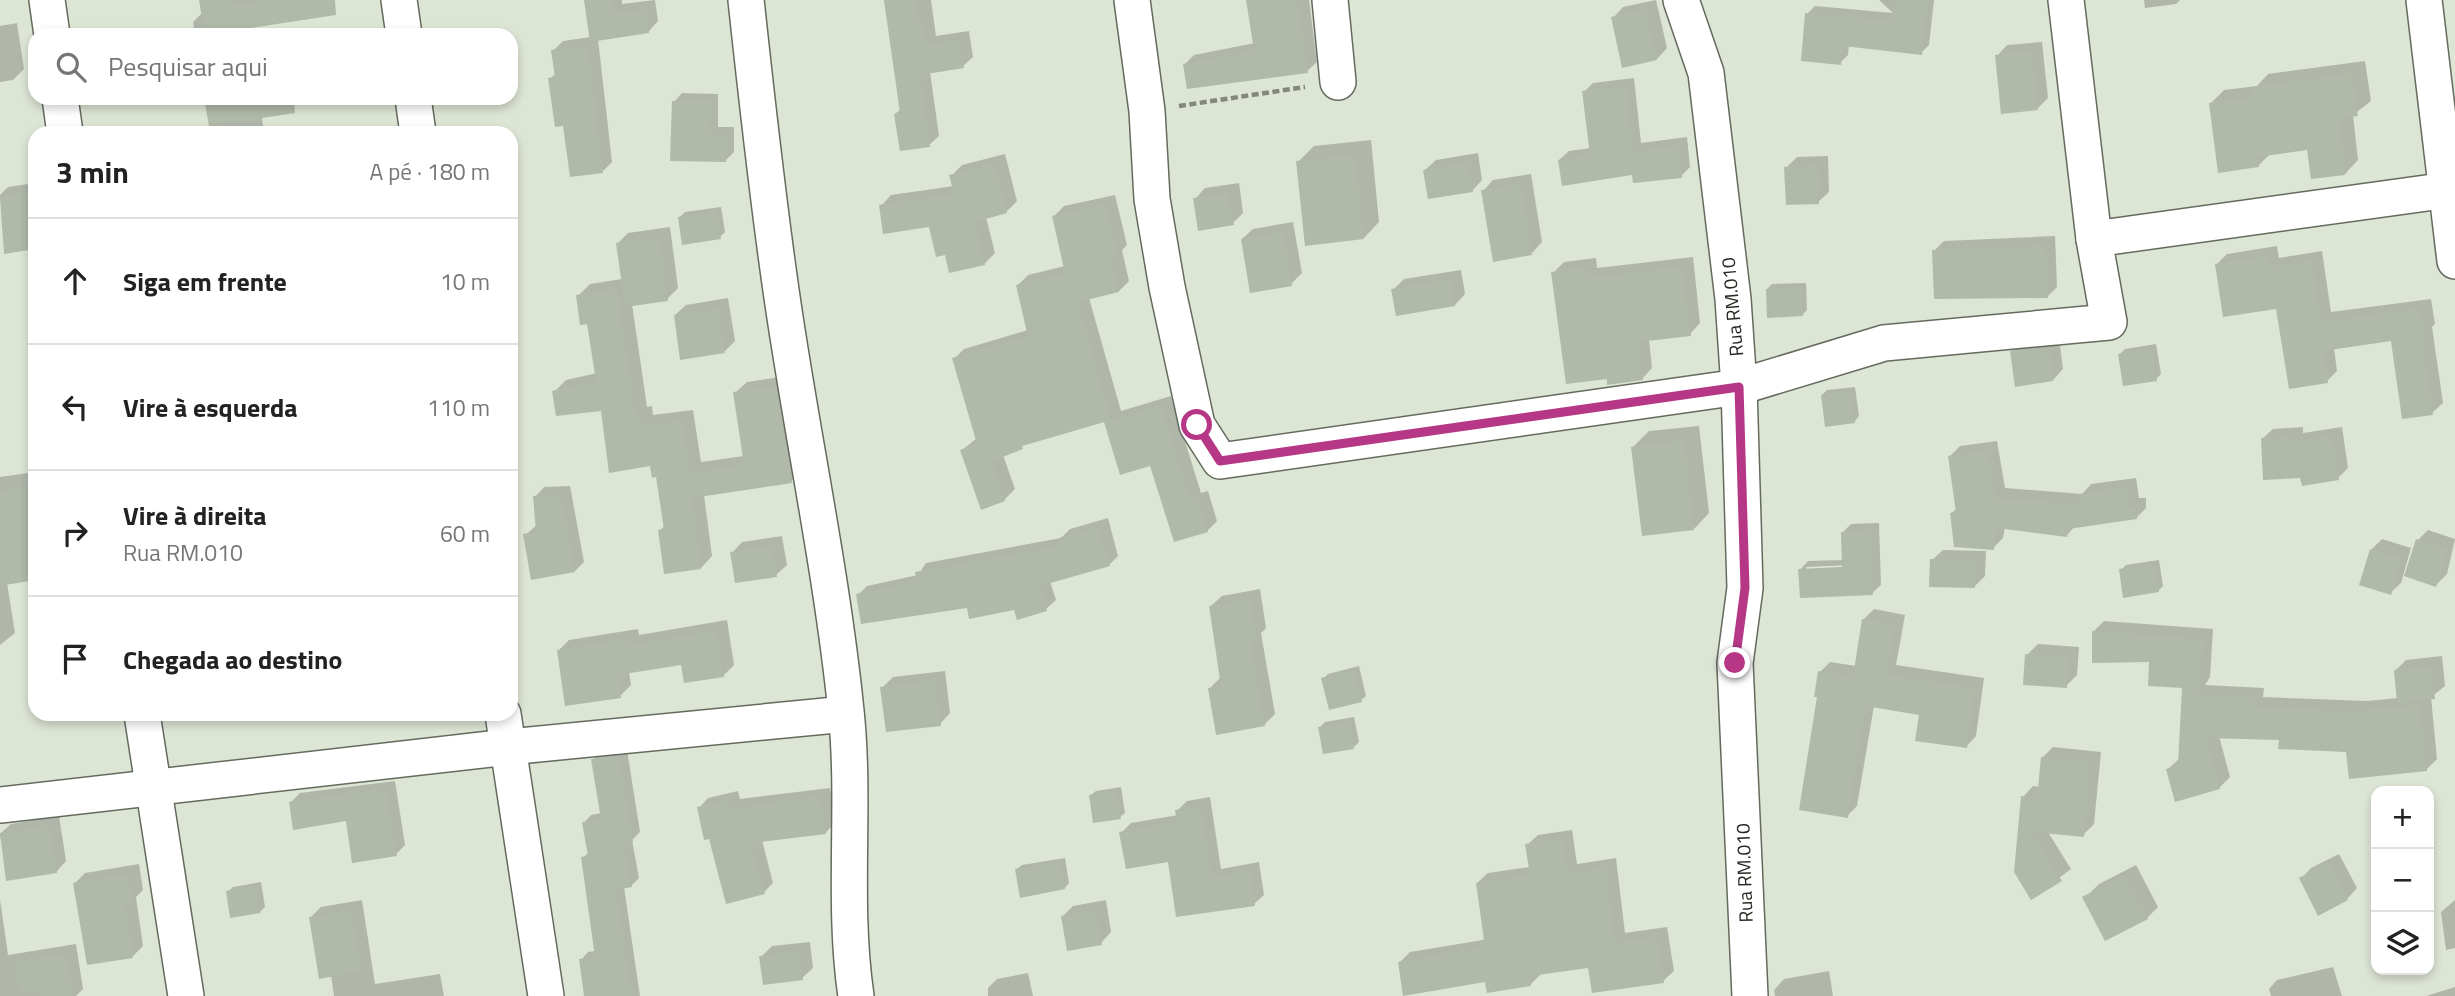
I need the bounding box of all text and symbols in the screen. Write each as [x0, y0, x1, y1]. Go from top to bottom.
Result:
search box [28, 28, 518, 105]
text: Pesquisar aqui [108, 47, 268, 86]
icon: search [52, 48, 90, 86]
text: 3 min [56, 149, 129, 195]
text: A pé · 180 m [369, 154, 490, 189]
street label: Rua RM.010 [1713, 256, 1750, 358]
icon: ahead [56, 262, 94, 300]
text: Siga em frente [123, 262, 287, 301]
text: 10 m [440, 264, 490, 299]
icon: left [56, 388, 94, 426]
text: Vire à esquerda [123, 388, 298, 427]
text: 110 m [427, 390, 490, 425]
route start [1181, 409, 1212, 440]
text: Vire à direita [123, 496, 266, 535]
icon: right [56, 514, 94, 552]
text: 60 m [440, 516, 490, 551]
text: Rua RM.010 [123, 535, 243, 570]
icon: arrive [56, 640, 94, 678]
text: Chegada ao destino [123, 640, 342, 679]
route end [1719, 647, 1750, 678]
map controls [2371, 786, 2434, 975]
button: + [2371, 786, 2434, 849]
street label: Rua RM.010 [1727, 823, 1760, 923]
button: − [2371, 849, 2434, 912]
button: layers [2371, 912, 2434, 975]

